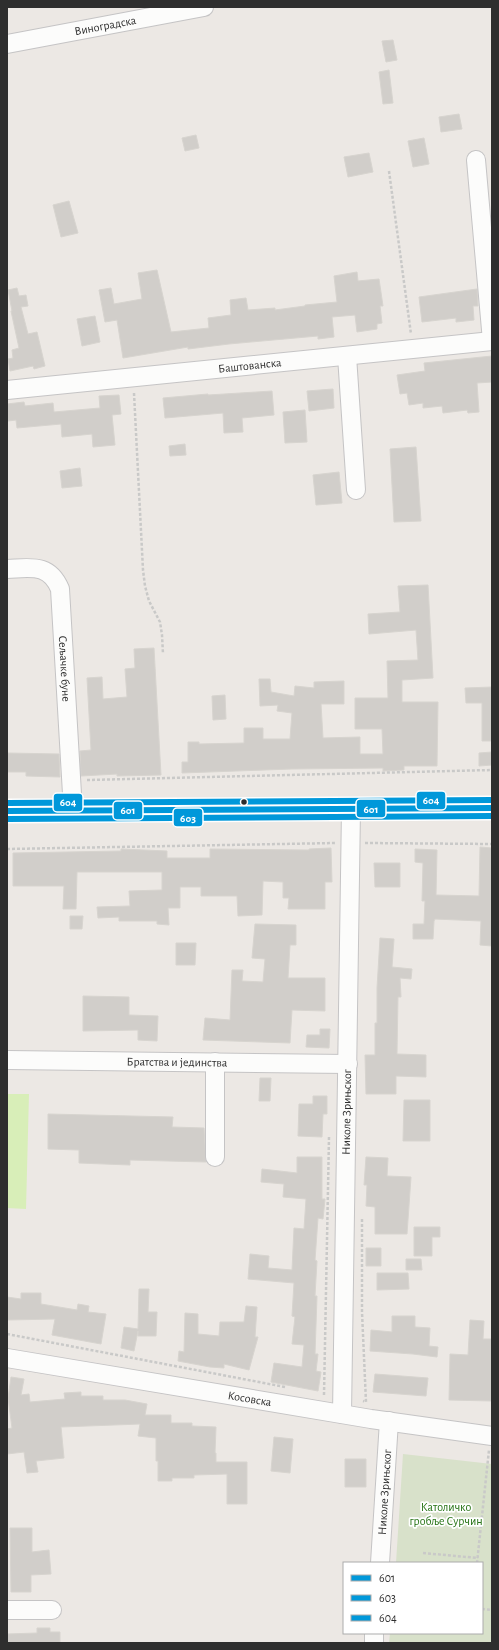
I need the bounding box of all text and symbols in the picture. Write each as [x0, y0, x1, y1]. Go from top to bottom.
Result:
street label: Виноградска [74, 14, 138, 37]
street label: Баштованска [218, 356, 282, 375]
street label: Сељачке буне [57, 635, 73, 702]
line badge: 604 [416, 791, 446, 810]
line badge: 604 [53, 793, 83, 812]
text: 604 [423, 795, 440, 806]
text: 604 [60, 797, 77, 808]
unlabelled marker [239, 797, 249, 807]
line badge: 601 [356, 799, 386, 818]
line badge: 601 [113, 801, 143, 820]
text: 601 [363, 804, 379, 815]
text: 601 [120, 805, 136, 816]
line badge: 603 [173, 808, 203, 827]
text: 603 [180, 813, 196, 824]
street label: Братства и јединства [127, 1055, 228, 1069]
street label: Николе Зрињског [340, 1068, 353, 1155]
street label: Косовска [227, 1389, 273, 1408]
street label: Николе Зрињског [376, 1448, 393, 1535]
park label: Католичко гробље Сурчин [409, 1501, 483, 1528]
legend [343, 1562, 483, 1634]
text: 601 [379, 1572, 395, 1584]
text: 603 [379, 1592, 396, 1604]
text: 604 [379, 1612, 397, 1624]

